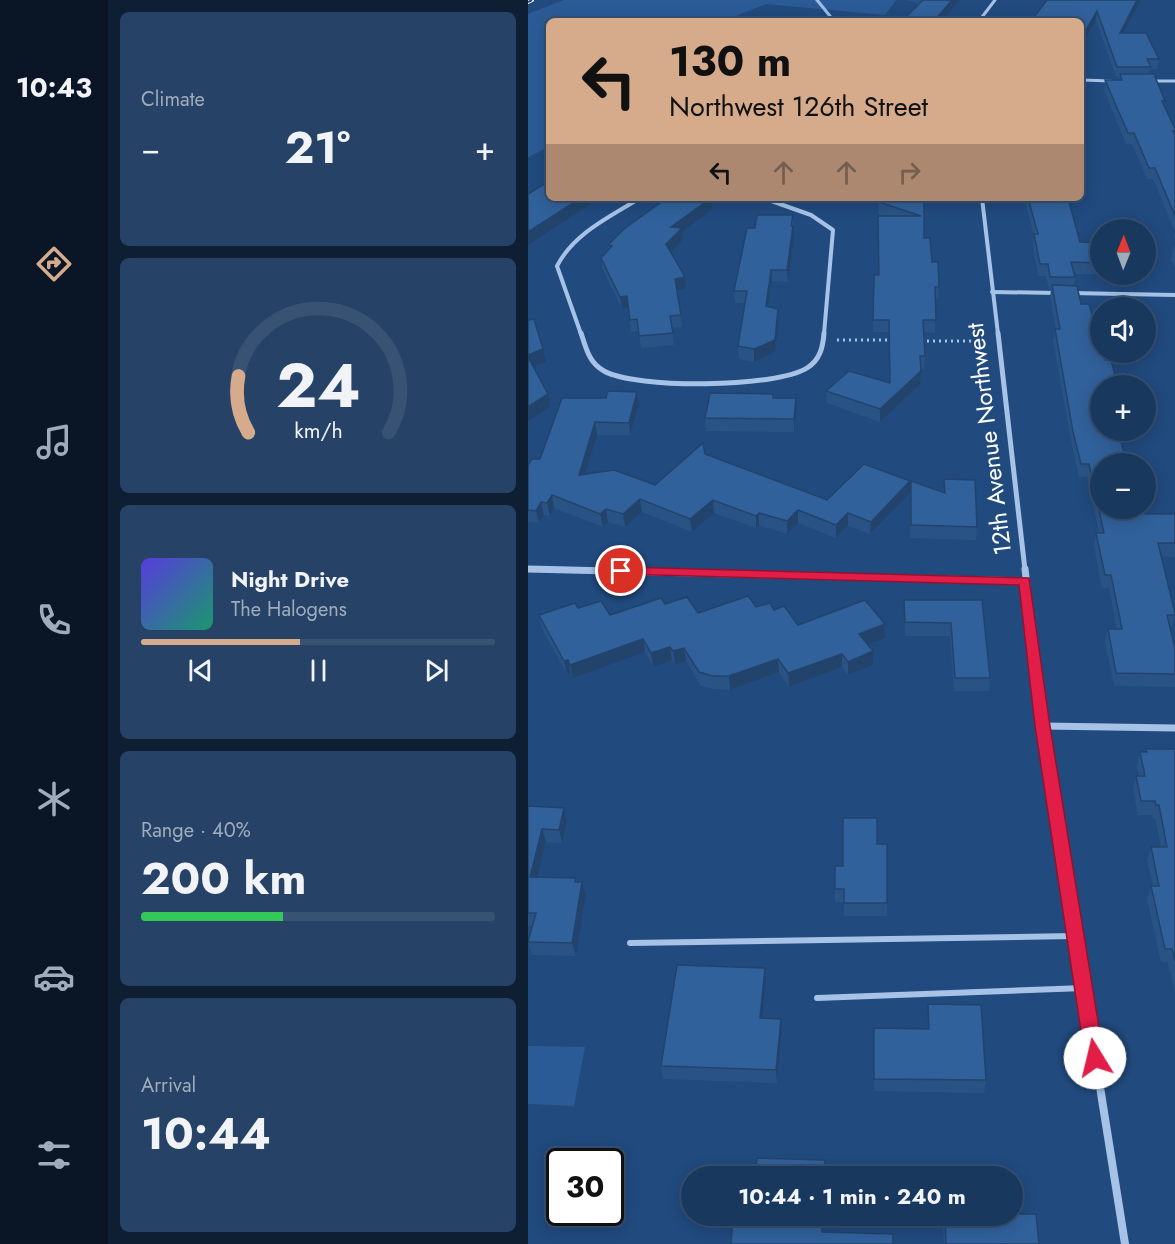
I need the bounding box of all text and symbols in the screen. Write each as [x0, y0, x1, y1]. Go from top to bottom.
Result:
text: 130 m [669, 31, 791, 92]
icon: left [570, 42, 648, 120]
text: 10:43 [16, 68, 92, 107]
text: Climate [141, 85, 205, 114]
text: Northwest 126th Street [669, 87, 928, 126]
text: 21° [285, 115, 350, 180]
text: − [141, 125, 160, 172]
text: + [475, 125, 495, 172]
icon: left [704, 156, 737, 189]
icon: ahead [767, 156, 800, 189]
icon: ahead [830, 156, 863, 189]
icon: right [893, 156, 926, 189]
north arrow [1090, 219, 1156, 285]
map controls [1090, 219, 1156, 519]
icon: directions [33, 243, 75, 285]
button: sound [1090, 297, 1156, 363]
street label: 12th Avenue Northwest [957, 321, 1020, 557]
text: 24 [276, 340, 360, 430]
button: + [1090, 375, 1156, 441]
text: km/h [294, 415, 342, 446]
icon: music [33, 421, 75, 463]
button: − [1090, 453, 1156, 519]
pin [595, 545, 646, 596]
icon: arrive [604, 554, 637, 587]
text: Night Drive [231, 563, 349, 595]
text: The Halogens [231, 595, 347, 624]
icon: phone [33, 599, 75, 641]
icon: previous [184, 654, 217, 687]
icon: pause [302, 654, 335, 687]
icon: next [420, 654, 453, 687]
icon: climate [33, 778, 75, 820]
text: Range · 40% [141, 816, 251, 845]
text: 200 km [141, 846, 306, 911]
icon: car [33, 956, 75, 998]
position arrow [1063, 1026, 1127, 1090]
text: Arrival [141, 1071, 196, 1100]
text: 10:44 [141, 1101, 271, 1166]
icon: filters [33, 1134, 75, 1176]
speed limit sign: 30 [546, 1148, 624, 1226]
text: 10:44 · 1 min · 240 m [738, 1180, 966, 1212]

